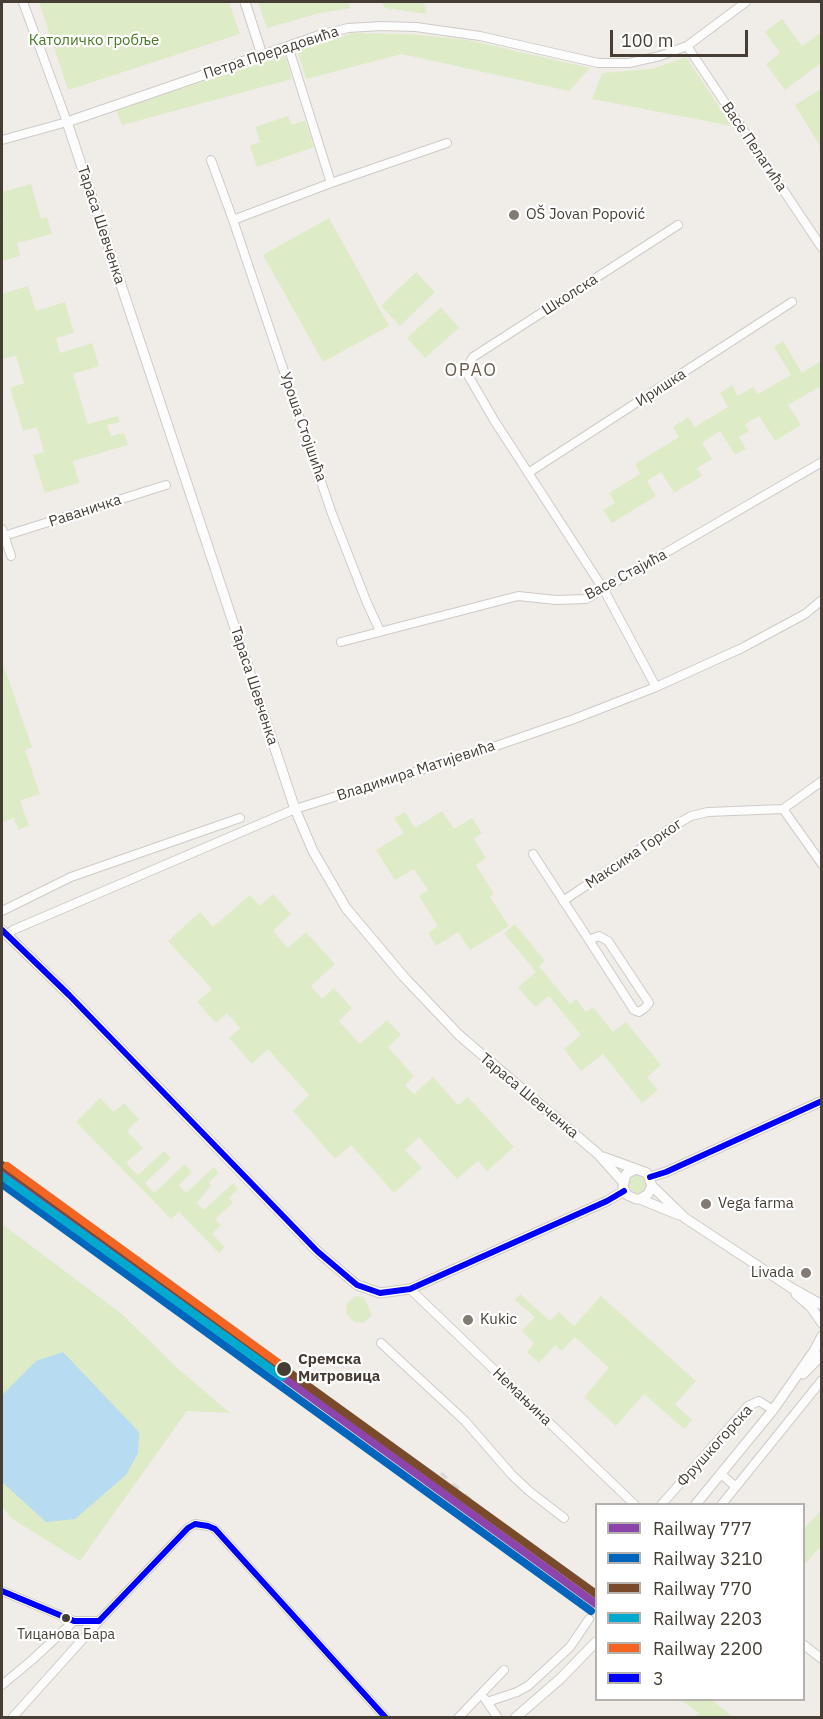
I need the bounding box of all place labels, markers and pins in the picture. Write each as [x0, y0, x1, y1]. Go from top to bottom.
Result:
place label: OŠ Jovan Popović [526, 206, 645, 224]
marker: OŠ Jovan Popović [507, 208, 521, 222]
place label: Vega farma [718, 1195, 794, 1213]
marker: Vega farma [699, 1197, 713, 1211]
place label: Livada [751, 1264, 794, 1282]
marker: Livada [799, 1266, 813, 1280]
place label: Kukic [480, 1311, 517, 1329]
marker: Kukic [461, 1313, 475, 1327]
place label: Сремска Митровица [298, 1351, 380, 1386]
marker: Сремска Митровица [275, 1360, 293, 1378]
marker: Тицанова Бара [60, 1612, 72, 1624]
place label: Тицанова Бара [17, 1627, 115, 1643]

